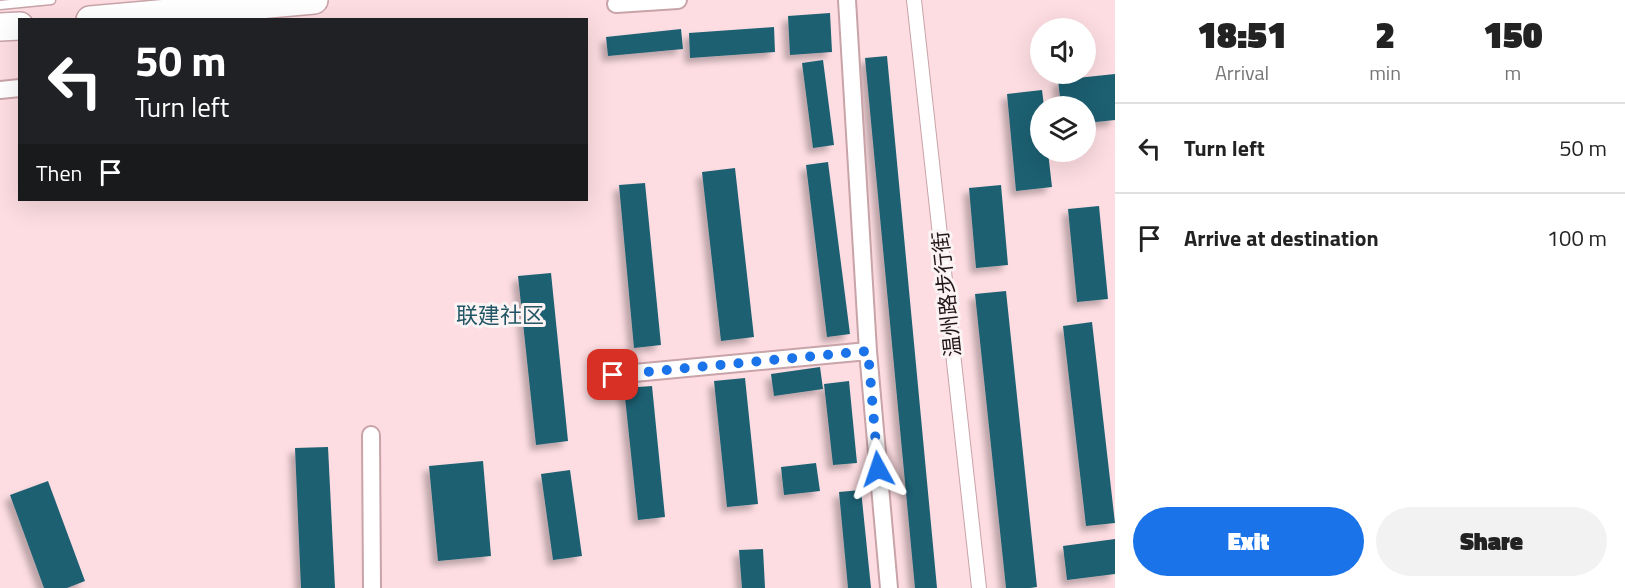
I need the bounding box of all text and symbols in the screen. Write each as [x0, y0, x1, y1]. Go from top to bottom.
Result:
text: 18:51 [1197, 7, 1287, 62]
text: 2 [1375, 7, 1395, 62]
text: 150 [1483, 7, 1543, 62]
map controls [1030, 18, 1096, 162]
button: sound [1030, 18, 1096, 84]
text: 50 m [135, 28, 227, 92]
icon: left [36, 42, 114, 120]
text: Arrival [1215, 57, 1269, 88]
text: min [1369, 57, 1401, 88]
text: m [1505, 57, 1521, 88]
text: Turn left [135, 86, 229, 127]
button: layers [1030, 96, 1096, 162]
text: Turn left [1184, 131, 1265, 165]
text: 50 m [1559, 131, 1607, 165]
icon: left [1133, 132, 1166, 165]
text: Then [36, 156, 82, 190]
icon: arrive [94, 156, 127, 189]
text: Arrive at destination [1184, 221, 1379, 255]
text: 100 m [1547, 221, 1607, 255]
icon: arrive [1133, 222, 1166, 255]
street label: 温州路步行街 [924, 230, 969, 358]
district label: 联建社区 [456, 298, 544, 332]
pin [587, 349, 638, 400]
icon: arrive [596, 358, 629, 391]
position arrow [846, 437, 910, 501]
button: Exit [1133, 507, 1364, 576]
button: Share [1376, 507, 1607, 576]

